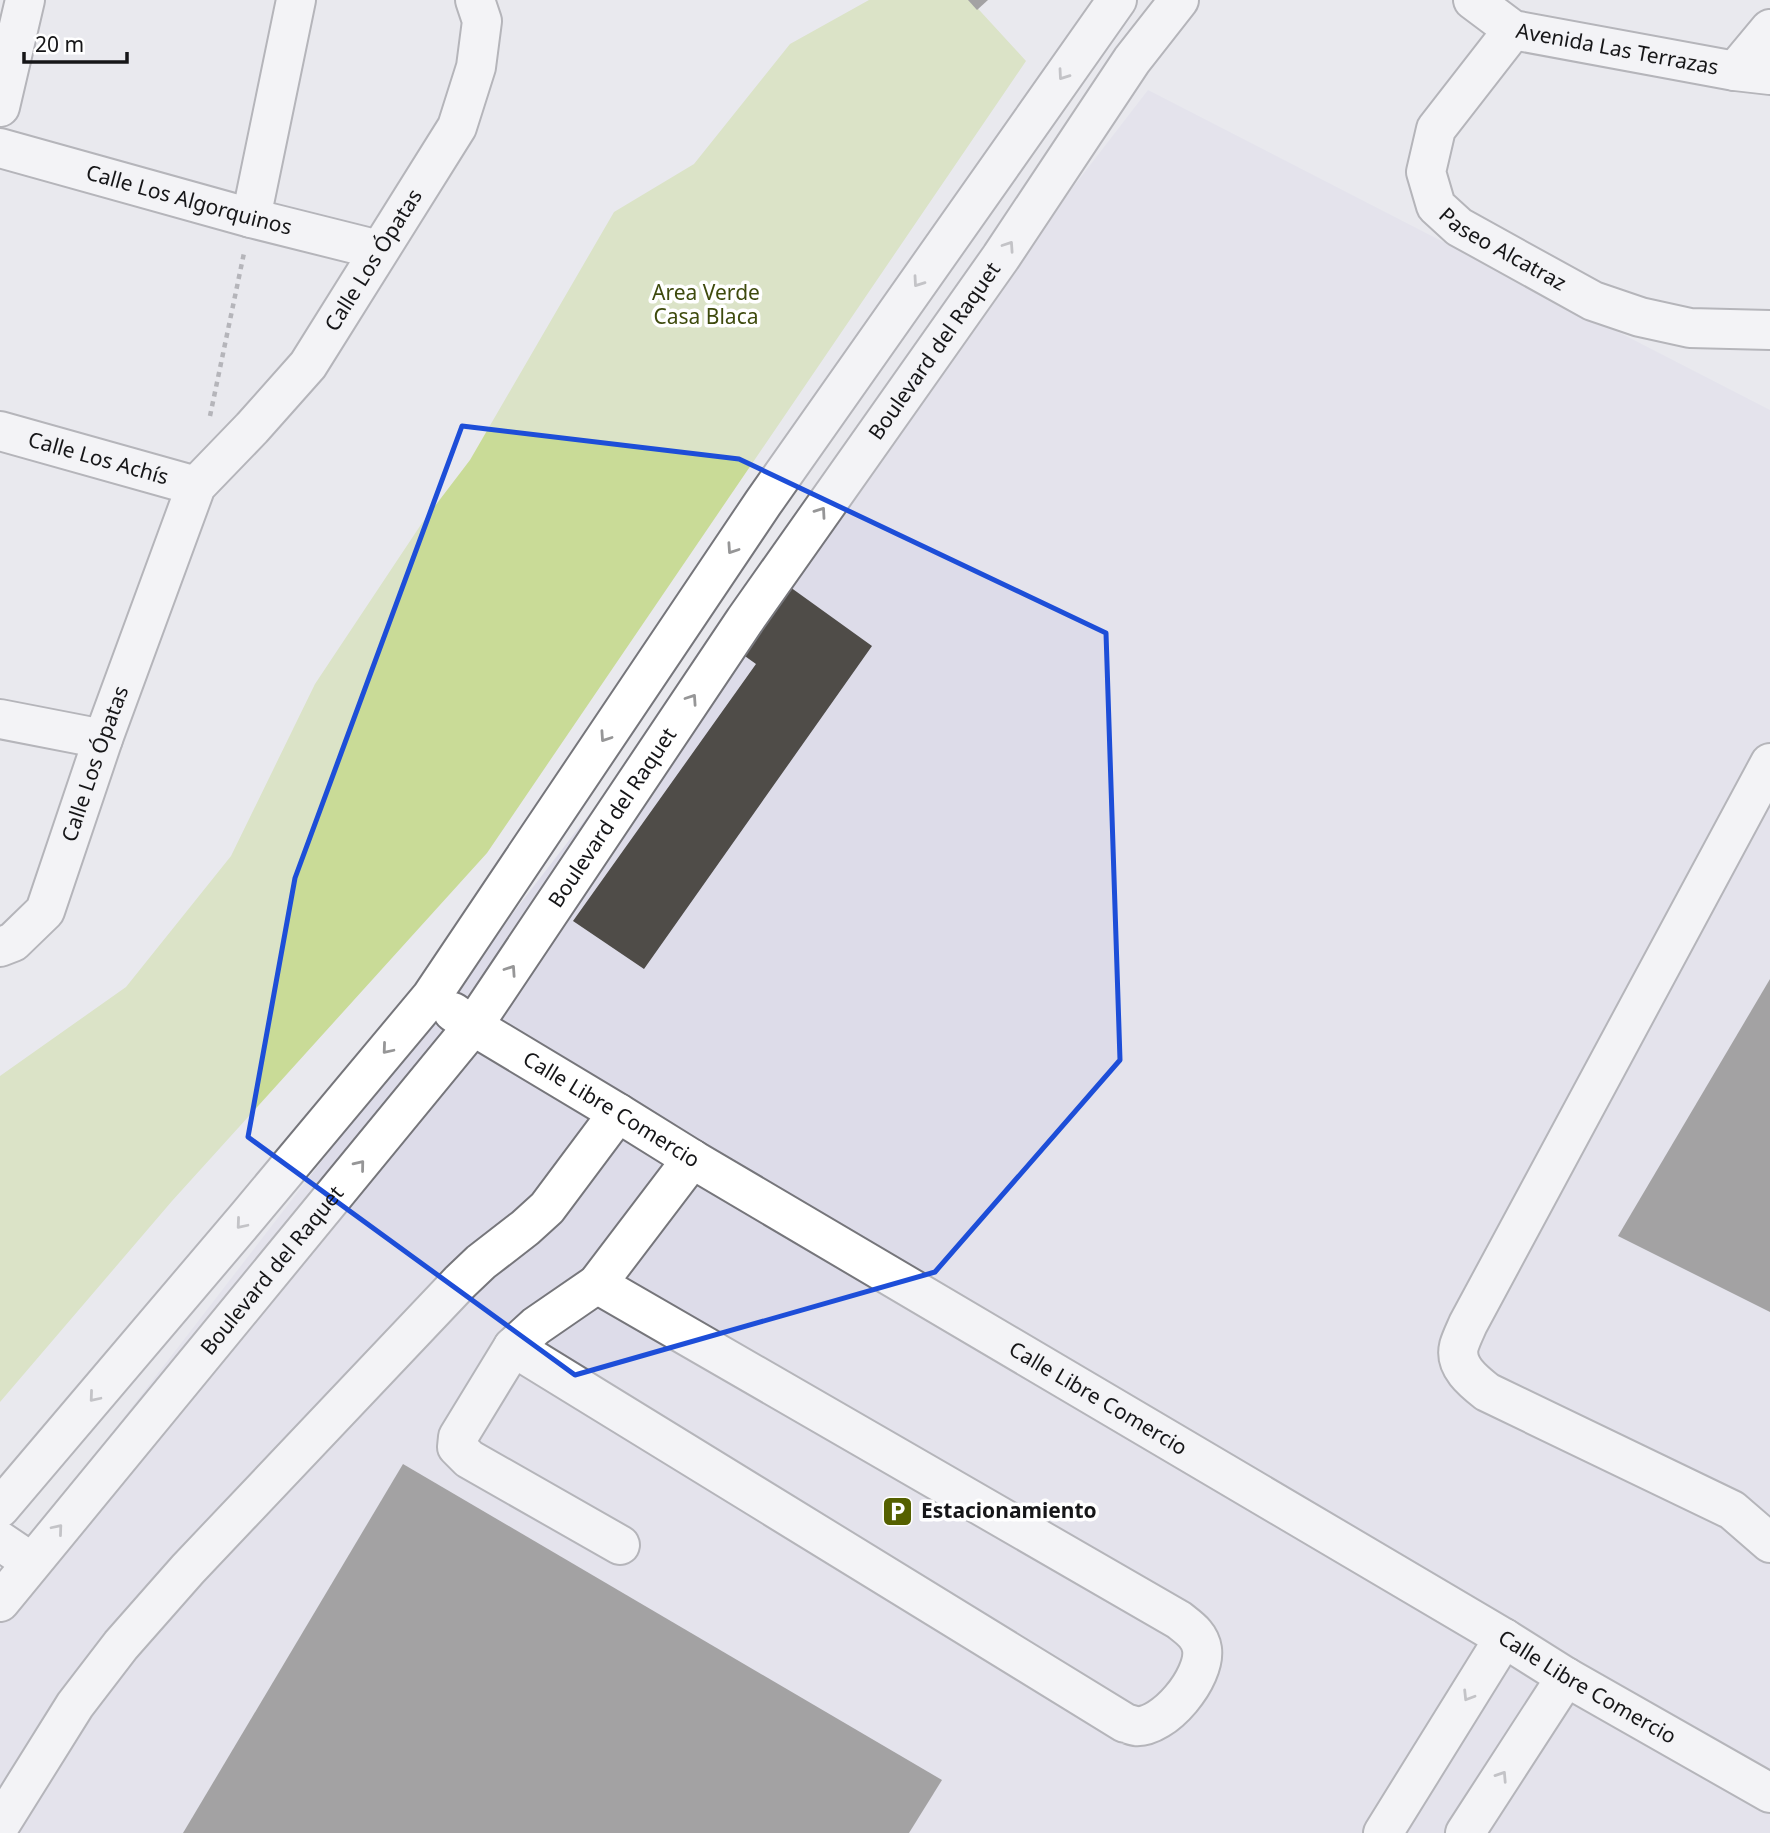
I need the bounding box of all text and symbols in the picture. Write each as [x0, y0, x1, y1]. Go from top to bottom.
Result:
street label: Avenida Las Terrazas [1514, 16, 1721, 81]
scale bar [24, 21, 128, 65]
text: 20 m [35, 30, 84, 58]
one-way arrow [1059, 67, 1071, 80]
street label: Calle Los Algorquinos [83, 158, 295, 241]
street label: Calle Los Ópatas [318, 183, 428, 336]
street label: Paseo Alcatraz [1434, 201, 1572, 297]
one-way arrow [1000, 240, 1013, 253]
street label: Boulevard del Raquet [861, 256, 1006, 445]
one-way arrow [914, 274, 926, 287]
park label: Area Verde Casa Blaca [652, 278, 760, 330]
street label: Calle Los Achís [25, 425, 172, 491]
one-way arrow [813, 507, 825, 520]
one-way arrow [728, 541, 741, 554]
street label: Calle Los Ópatas [54, 682, 134, 845]
one-way arrow [684, 694, 696, 707]
street label: Boulevard del Raquet [541, 721, 682, 913]
one-way arrow [601, 730, 614, 743]
one-way arrow [503, 964, 516, 977]
one-way arrow [383, 1041, 395, 1054]
street label: Calle Libre Comercio [518, 1044, 705, 1173]
one-way arrow [351, 1161, 364, 1173]
street label: Boulevard del Raquet [194, 1179, 350, 1360]
one-way arrow [237, 1216, 249, 1229]
street label: Calle Libre Comercio [1004, 1334, 1193, 1461]
one-way arrow [90, 1389, 102, 1402]
parking icon: Estacionamiento [881, 1494, 915, 1528]
place label: Estacionamiento [921, 1496, 1097, 1524]
one-way arrow [50, 1525, 62, 1538]
street label: Calle Libre Comercio [1493, 1623, 1682, 1750]
one-way arrow [1463, 1688, 1476, 1701]
one-way arrow [1494, 1771, 1506, 1784]

